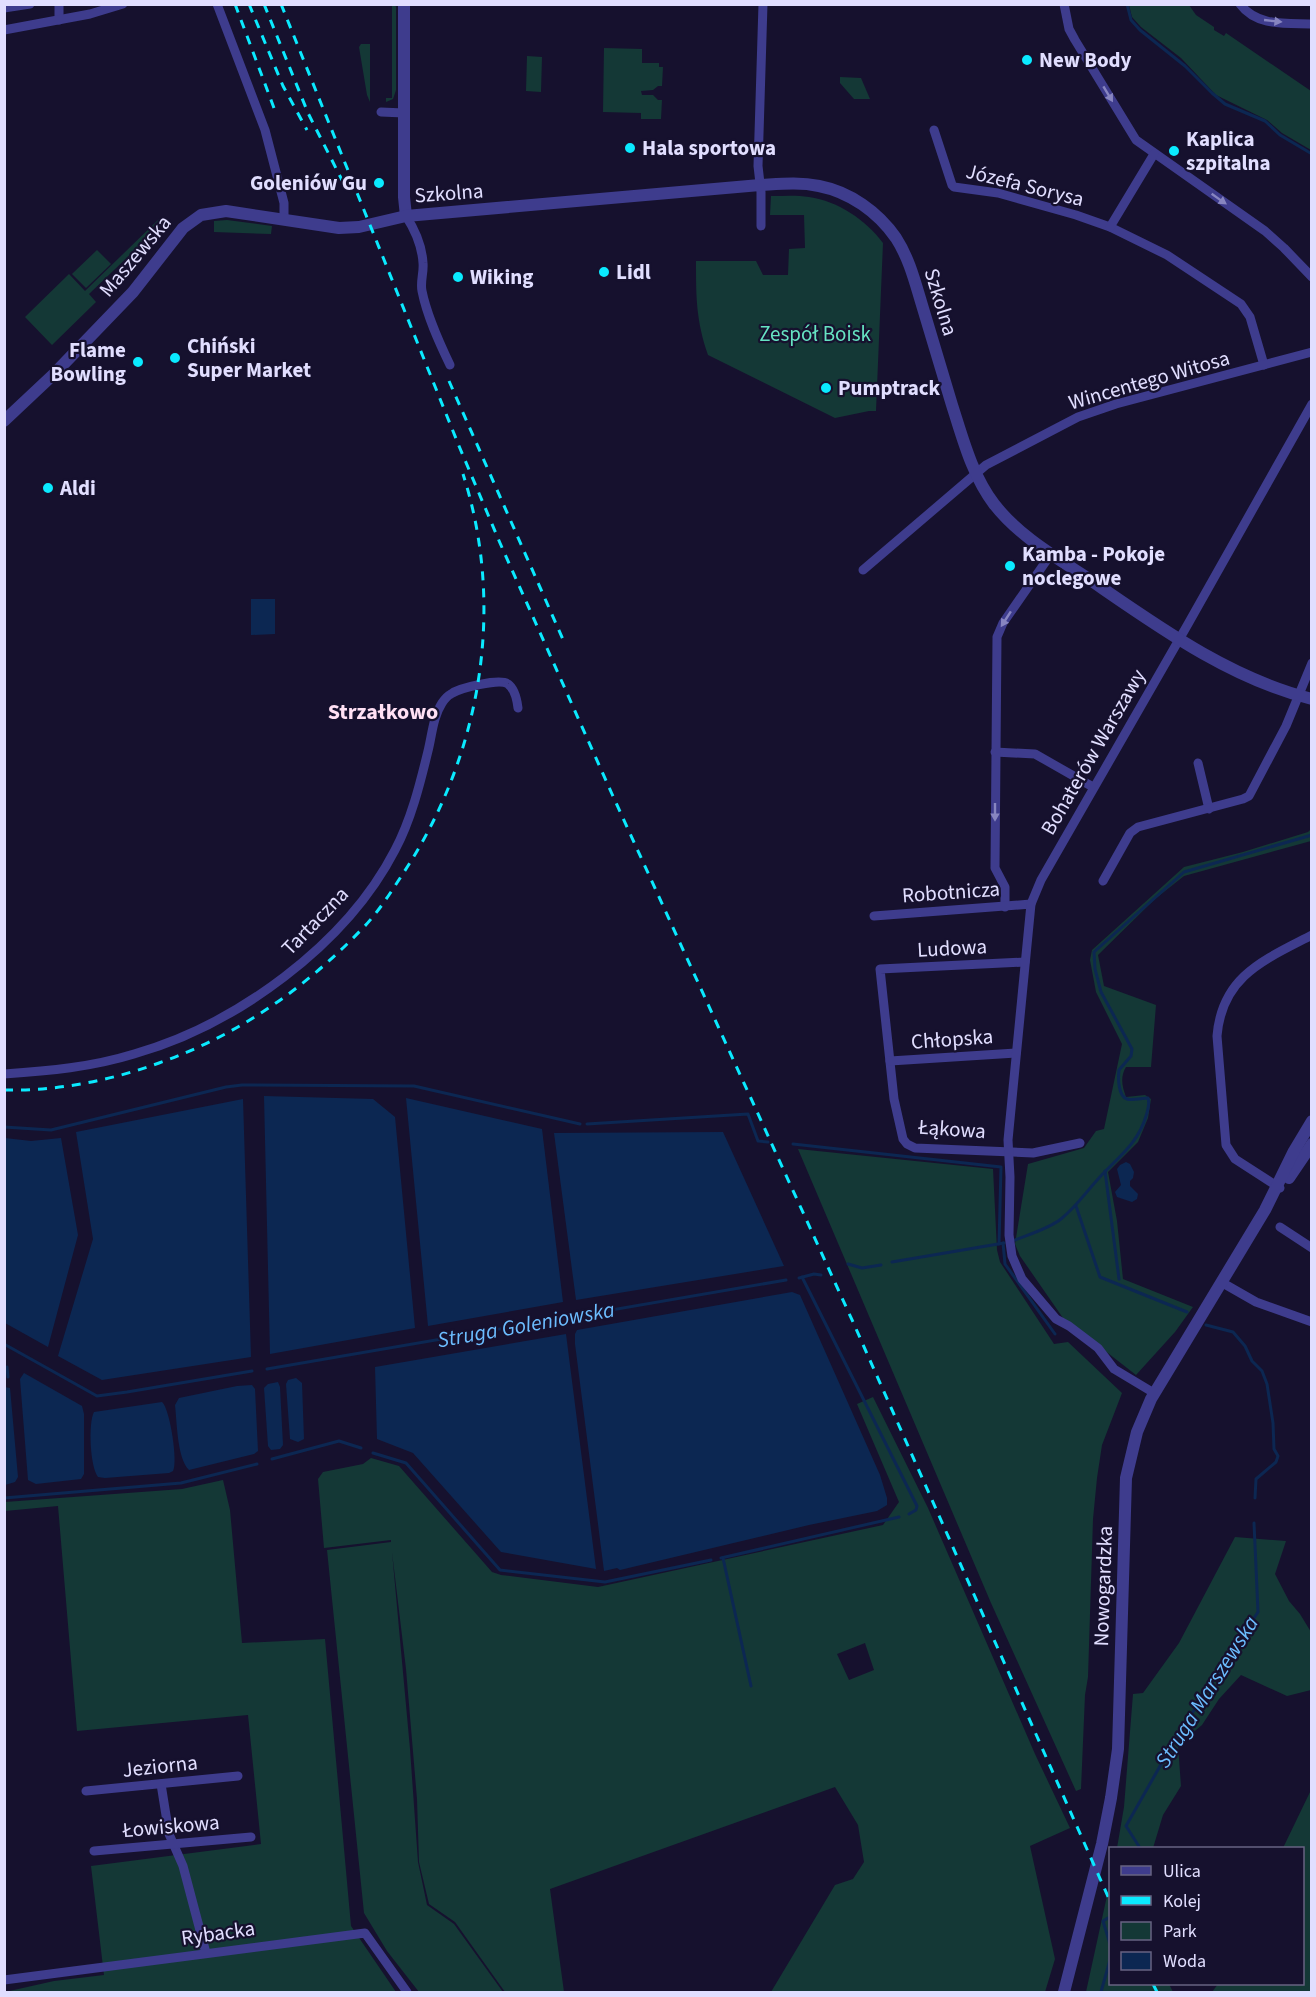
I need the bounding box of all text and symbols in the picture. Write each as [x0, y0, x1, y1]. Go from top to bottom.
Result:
one-way arrow [1264, 16, 1283, 26]
place label: New Body [1039, 45, 1132, 75]
marker: New Body [1020, 53, 1034, 67]
one-way arrow [1102, 86, 1113, 102]
place label: Kaplica szpitalna [1186, 124, 1271, 178]
place label: Hala sportowa [642, 133, 776, 163]
marker: Hala sportowa [623, 141, 637, 155]
marker: Kaplica szpitalna [1167, 144, 1181, 158]
street label: Józefa Sorysa [963, 156, 1087, 214]
place label: Goleniów Gu [250, 168, 367, 198]
marker: Goleniów Gu [372, 176, 386, 190]
street label: Szkolna [414, 176, 484, 210]
one-way arrow [1211, 193, 1227, 204]
street label: Maszewska [92, 209, 178, 303]
place label: Lidl [616, 257, 651, 287]
place label: Wiking [470, 262, 533, 292]
marker: Lidl [597, 265, 611, 279]
street label: Szkolna [917, 265, 965, 339]
marker: Wiking [451, 270, 465, 284]
park label: Zespół Boisk [759, 319, 871, 349]
place label: Chiński Super Market [187, 331, 311, 385]
place label: Flame Bowling [50, 335, 126, 389]
street label: Wincentego Witosa [1065, 343, 1233, 417]
marker: Chiński Super Market [168, 351, 182, 365]
marker: Flame Bowling [131, 355, 145, 369]
place label: Pumptrack [838, 373, 941, 403]
marker: Pumptrack [819, 381, 833, 395]
place label: Aldi [59, 473, 96, 503]
marker: Aldi [41, 481, 55, 495]
place label: Kamba - Pokoje noclegowe [1022, 539, 1165, 593]
marker: Kamba - Pokoje noclegowe [1003, 559, 1017, 573]
one-way arrow [1000, 611, 1012, 627]
street label: Bohaterów Warszawy [1033, 663, 1153, 841]
district label: Strzałkowo [328, 696, 438, 728]
one-way arrow [990, 802, 1000, 821]
street label: Robotnicza [901, 874, 1001, 910]
street label: Tartaczna [275, 880, 355, 962]
street label: Ludowa [916, 931, 988, 965]
street label: Chłopska [910, 1021, 994, 1057]
street label: Łąkowa [916, 1112, 987, 1146]
water label: Struga Goleniowska [435, 1294, 617, 1356]
street label: Nowogardzka [1086, 1525, 1120, 1647]
water label: Struga Marszewska [1147, 1610, 1267, 1774]
street label: Jeziorna [121, 1747, 199, 1785]
street label: Łowiskowa [120, 1807, 221, 1845]
legend [1109, 1847, 1304, 1985]
text: Ulica [1163, 1859, 1201, 1884]
text: Kolej [1163, 1889, 1201, 1914]
street label: Rybacka [179, 1913, 257, 1953]
text: Park [1163, 1919, 1197, 1944]
text: Woda [1163, 1949, 1206, 1974]

